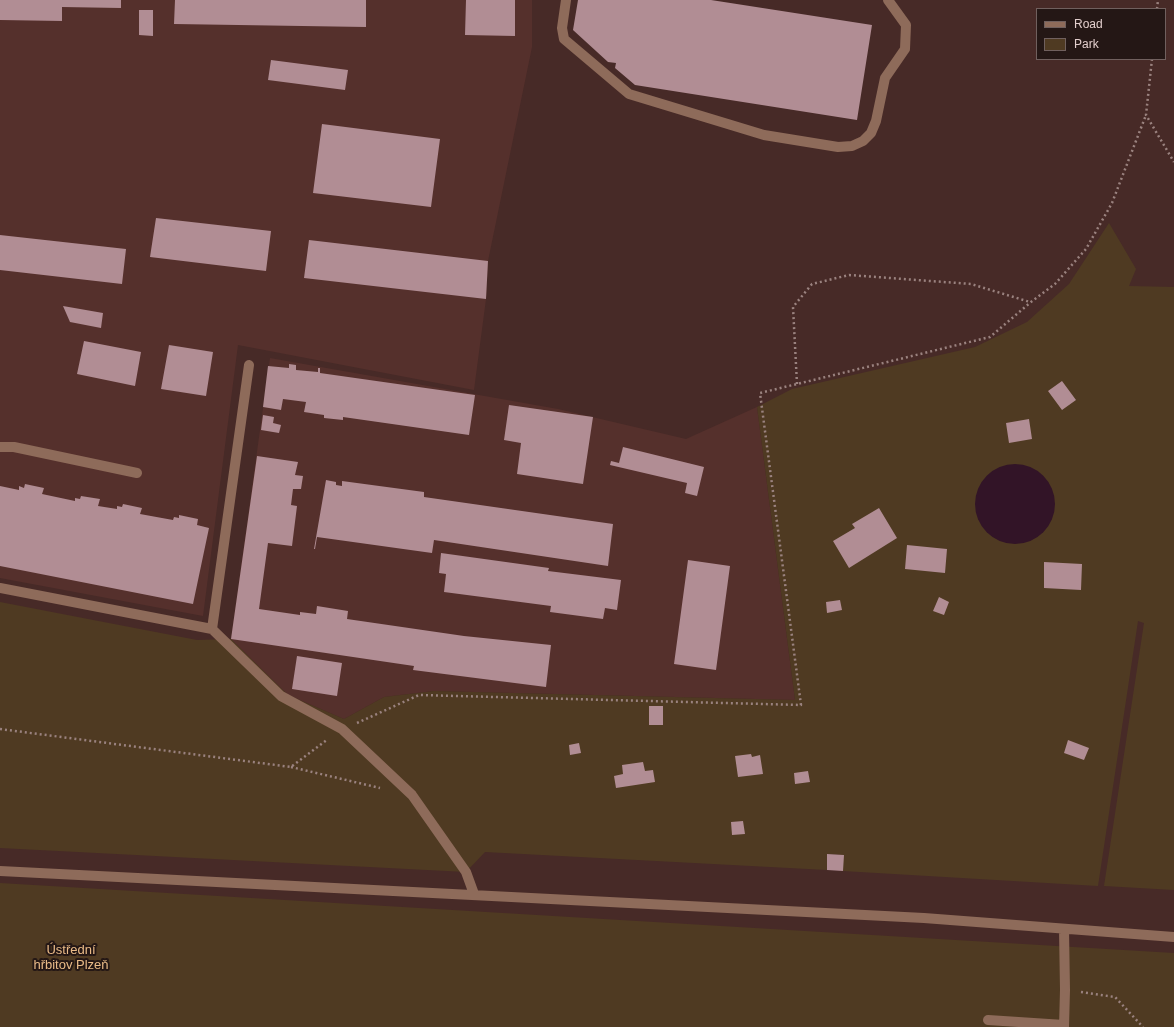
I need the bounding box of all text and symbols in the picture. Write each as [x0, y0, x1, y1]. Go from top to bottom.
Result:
legend [1036, 8, 1166, 60]
text: Road [1074, 17, 1103, 31]
text: Park [1074, 37, 1099, 51]
park label: Ústřední hřbitov Plzeň [33, 942, 109, 973]

